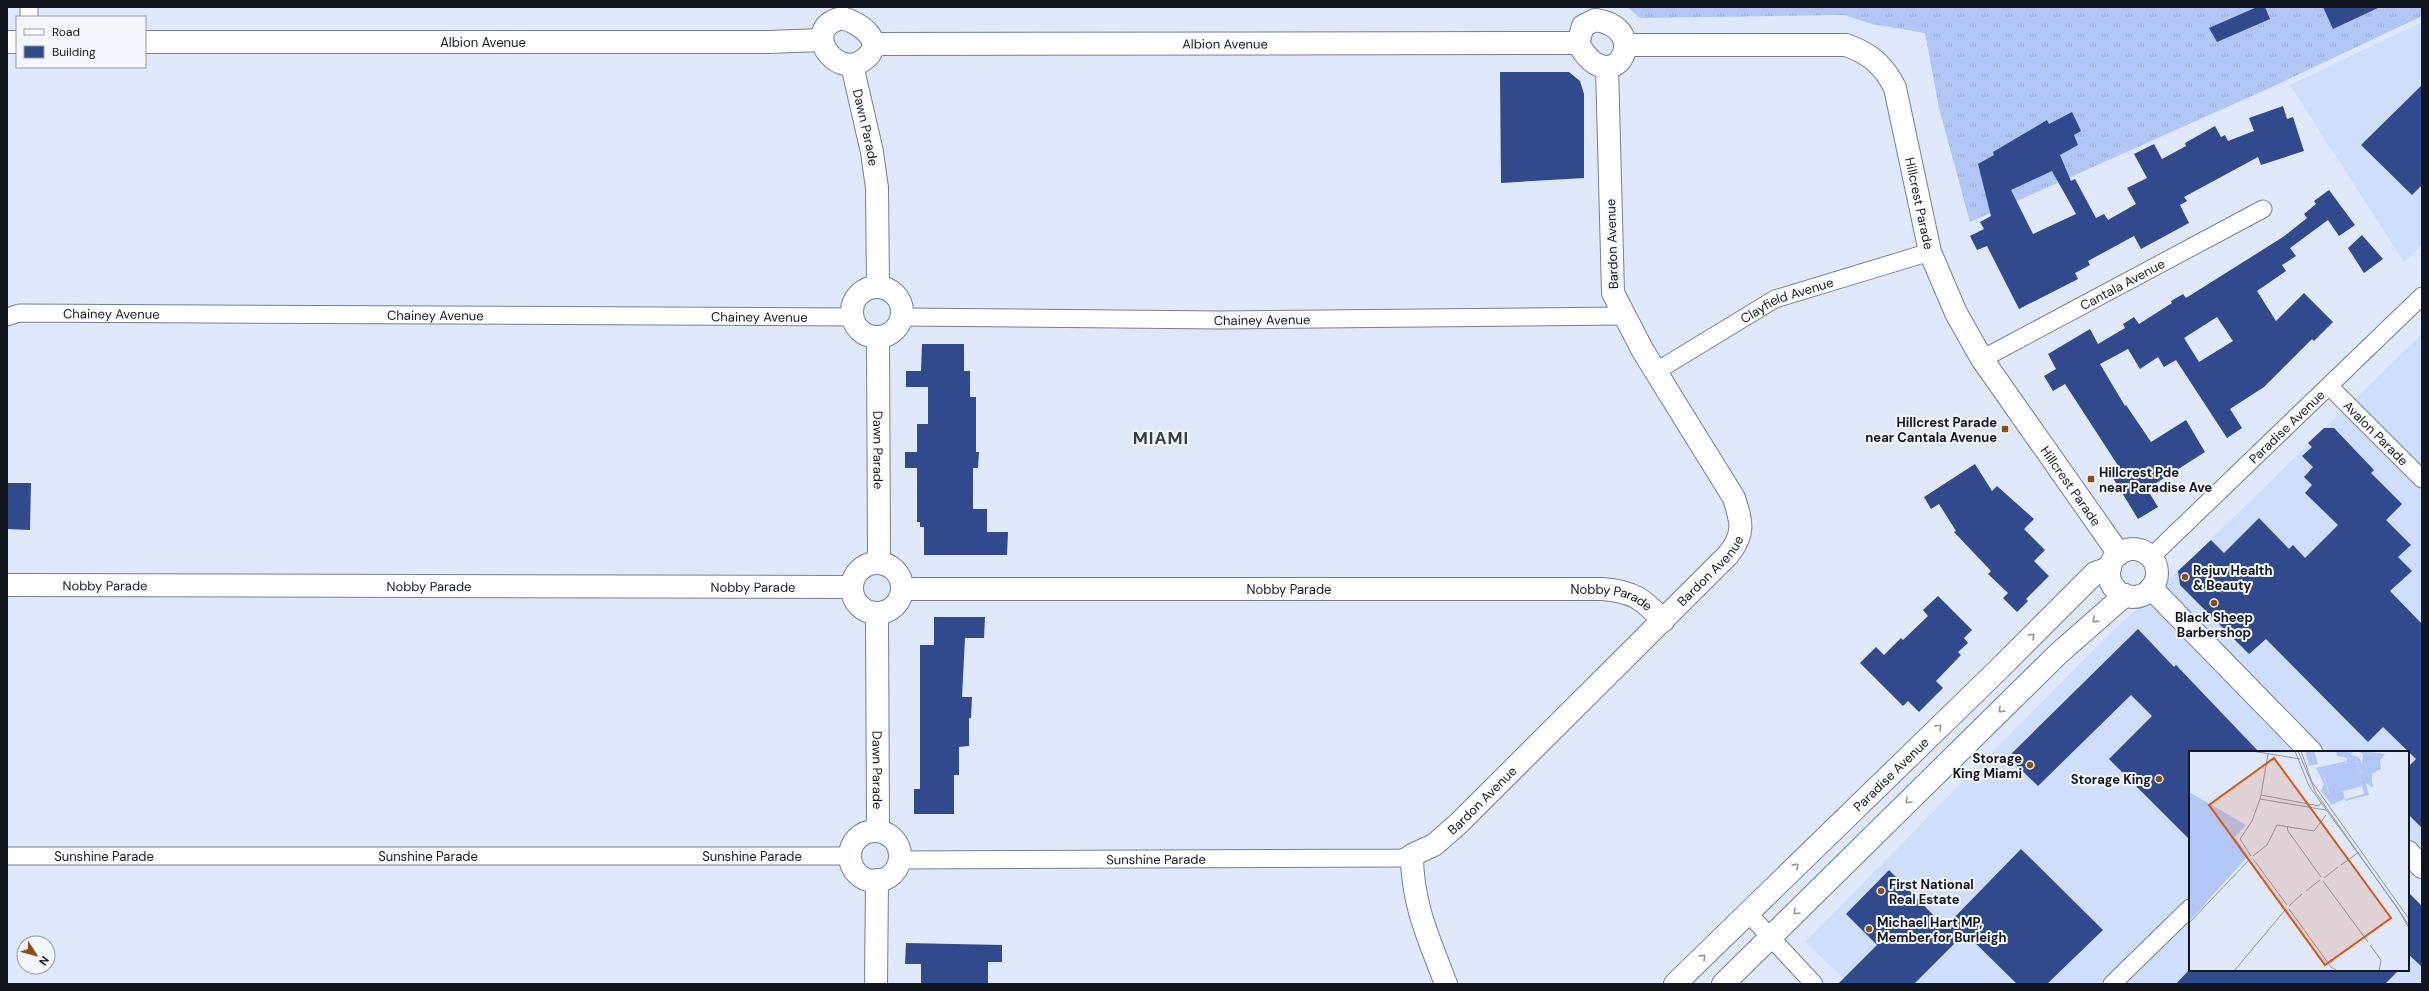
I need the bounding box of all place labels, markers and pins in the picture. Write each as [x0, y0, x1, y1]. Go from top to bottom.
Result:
place label: Hillcrest Parade near Cantala Avenue [1865, 414, 1997, 446]
marker: Hillcrest Parade near Cantala Avenue [2000, 424, 2010, 434]
place label: Hillcrest Pde near Paradise Ave [2099, 464, 2212, 496]
marker: Hillcrest Pde near Paradise Ave [2086, 474, 2096, 484]
place label: Rejuv Health & Beauty [2193, 562, 2272, 594]
marker: Rejuv Health & Beauty [2180, 572, 2190, 582]
marker: Black Sheep Barbershop [2209, 598, 2219, 608]
place label: Black Sheep Barbershop [2175, 609, 2253, 641]
place label: Storage King Miami [1953, 750, 2022, 782]
marker: Storage King Miami [2025, 760, 2035, 770]
place label: Storage King [2071, 771, 2151, 788]
marker: Storage King [2154, 774, 2164, 784]
place label: First National Real Estate [1889, 876, 1974, 908]
marker: First National Real Estate [1876, 886, 1886, 896]
place label: Michael Hart MP, Member for Burleigh [1877, 914, 2006, 946]
marker: Michael Hart MP, Member for Burleigh [1864, 924, 1874, 934]

